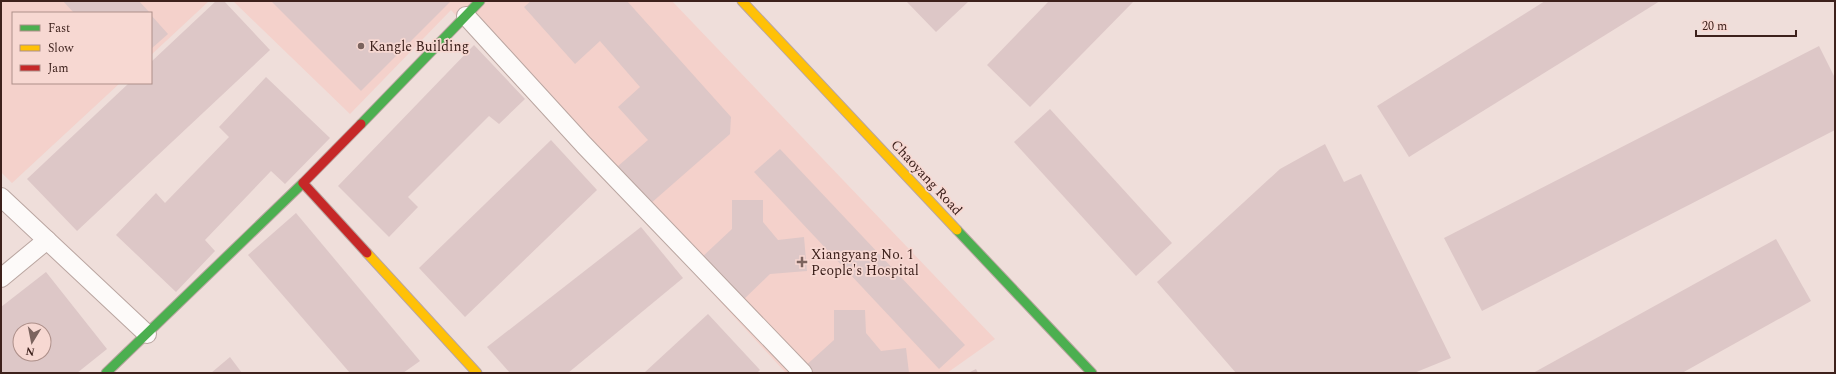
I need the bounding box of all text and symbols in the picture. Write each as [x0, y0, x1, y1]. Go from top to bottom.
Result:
legend [12, 12, 152, 84]
scale bar [1696, 12, 1796, 38]
text: 20 m [1702, 17, 1727, 36]
text: Fast [48, 19, 70, 38]
place label: Kangle Building [369, 36, 469, 57]
text: Slow [48, 39, 74, 58]
marker: Kangle Building [356, 41, 366, 51]
text: Jam [48, 59, 69, 78]
street label: Chaoyang Road [886, 135, 968, 220]
place label: Xiangyang No. 1 People's Hospital [811, 244, 919, 281]
marker: Xiangyang No. 1 People's Hospital [796, 256, 808, 268]
north arrow [12, 322, 52, 362]
text: N [24, 342, 36, 361]

